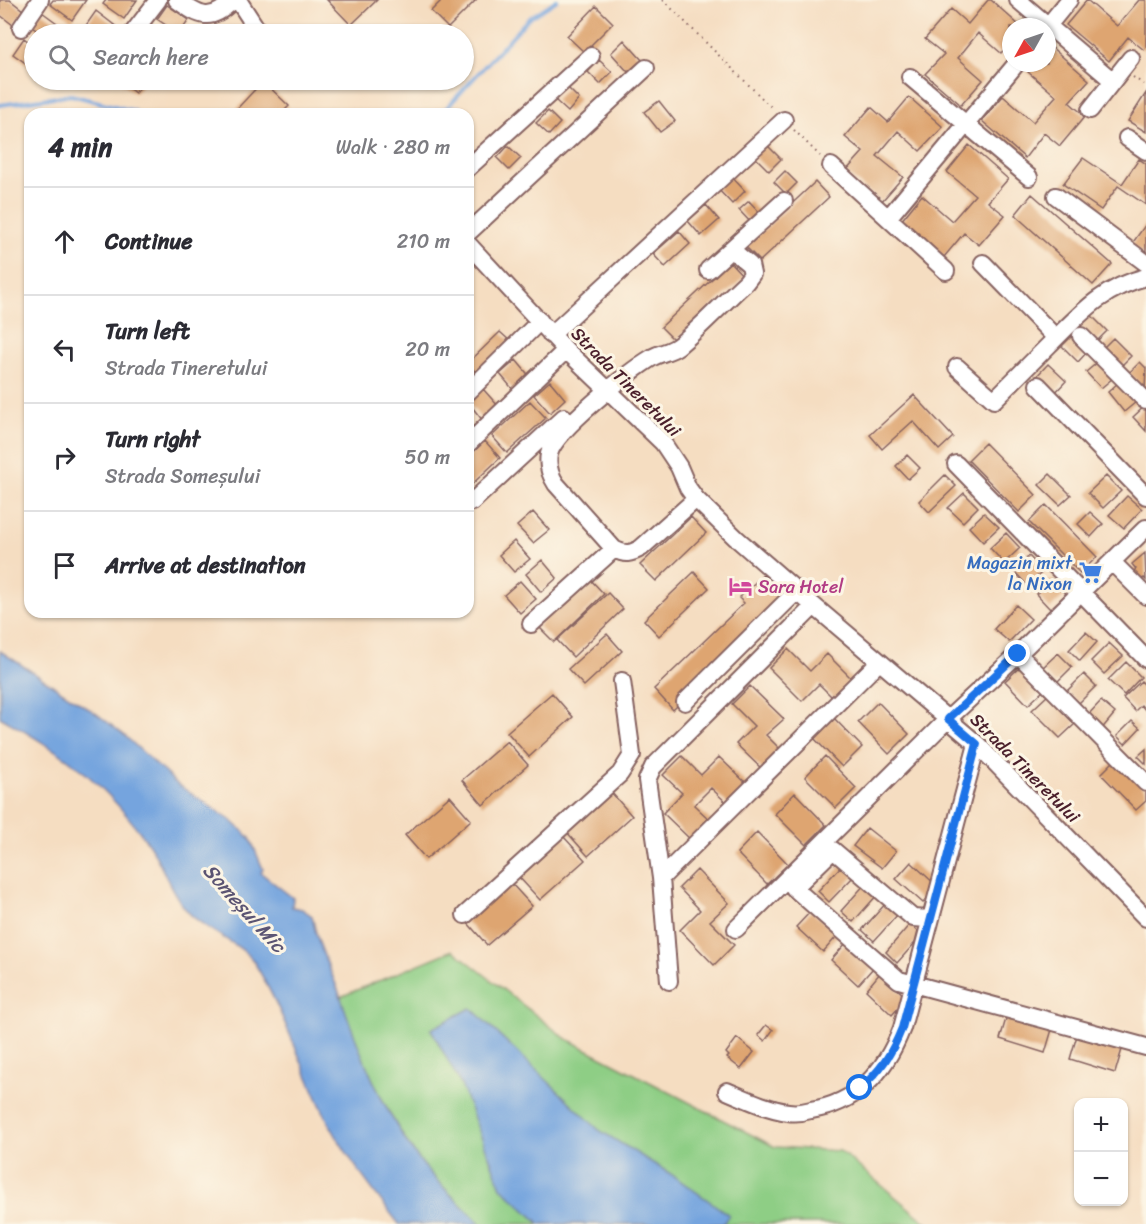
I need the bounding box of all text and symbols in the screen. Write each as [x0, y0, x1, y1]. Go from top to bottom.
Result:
north arrow [1002, 18, 1056, 72]
search box [24, 24, 474, 90]
text: Search here [93, 38, 209, 77]
icon: search [45, 41, 78, 74]
text: 4 min [48, 124, 112, 170]
text: Walk · 280 m [336, 130, 450, 165]
text: Continue [105, 222, 193, 261]
text: 210 m [397, 224, 450, 259]
icon: ahead [48, 225, 81, 258]
text: Turn left [105, 312, 190, 351]
street label: Strada Tineretului [563, 319, 690, 446]
text: 20 m [405, 332, 450, 367]
icon: left [48, 333, 81, 366]
text: Strada Tineretului [105, 351, 267, 386]
text: Turn right [105, 420, 200, 459]
text: 50 m [405, 440, 450, 475]
icon: right [48, 441, 81, 474]
text: Strada Someșului [105, 459, 260, 494]
text: Arrive at destination [105, 546, 306, 585]
place label: Magazin mixt la Nixon [967, 547, 1073, 600]
icon: arrive [48, 549, 81, 582]
supermarket icon: Magazin mixt la Nixon [1077, 560, 1103, 586]
place label: Sara Hotel [758, 571, 844, 603]
hotel icon: Sara Hotel [727, 574, 753, 600]
route end [1004, 640, 1030, 666]
street label: Strada Tineretului [962, 705, 1089, 832]
water label: Someșul Mic [194, 855, 295, 962]
route start [846, 1074, 872, 1100]
map controls [1074, 1098, 1128, 1206]
button: + [1074, 1098, 1128, 1152]
button: − [1074, 1152, 1128, 1206]

